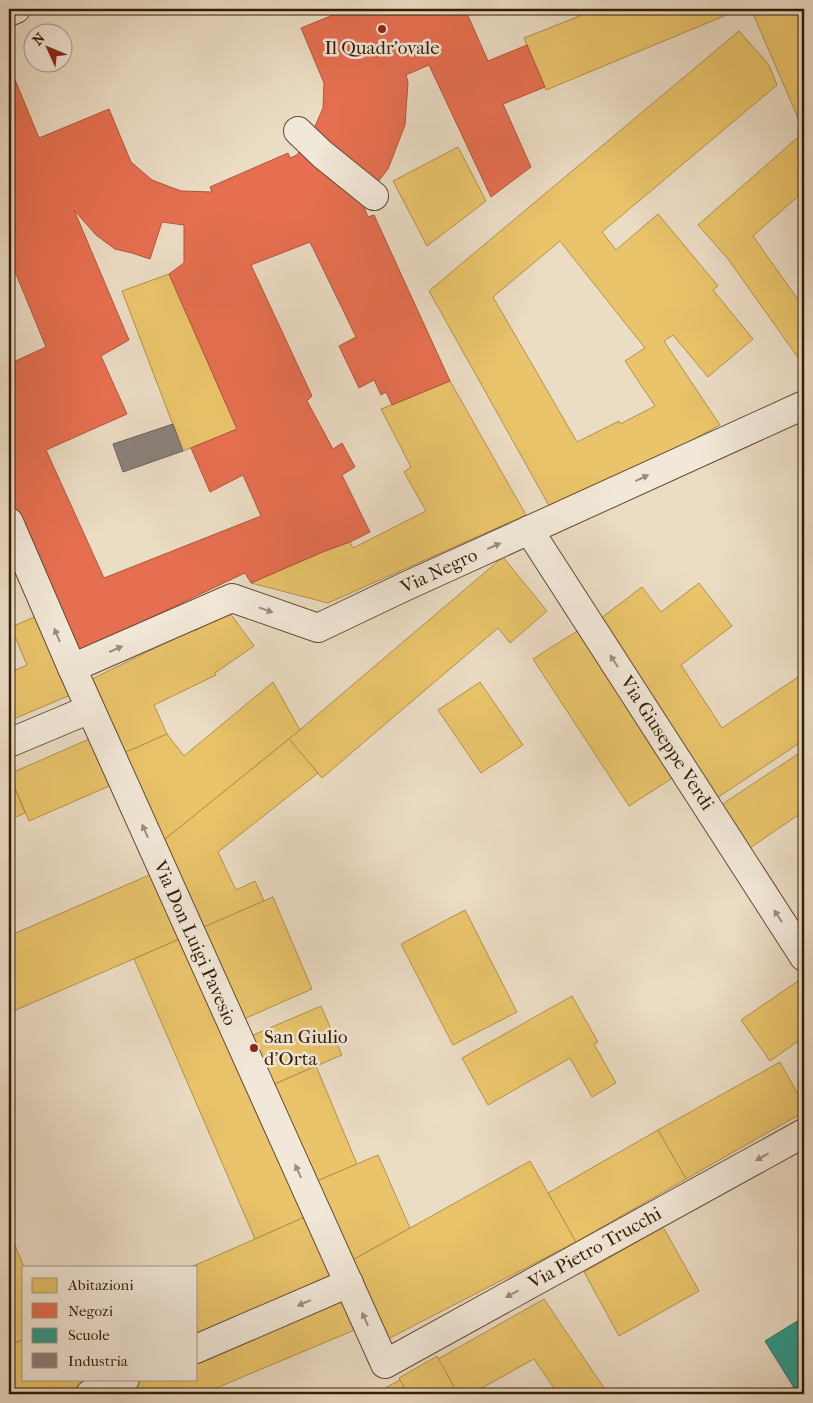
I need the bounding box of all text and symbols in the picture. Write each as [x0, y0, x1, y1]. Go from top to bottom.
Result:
north arrow [22, 22, 72, 72]
marker: Il Quadr'ovale [376, 23, 388, 35]
text: N [29, 29, 49, 49]
place label: Il Quadr'ovale [324, 37, 440, 59]
one-way arrow [635, 474, 649, 482]
one-way arrow [487, 542, 501, 550]
street label: Via Negro [396, 544, 481, 599]
one-way arrow [259, 606, 274, 614]
one-way arrow [53, 628, 61, 642]
one-way arrow [109, 644, 123, 652]
one-way arrow [610, 655, 619, 668]
street label: Via Giuseppe Verdi [615, 671, 719, 814]
one-way arrow [140, 824, 148, 838]
street label: Via Don Luigi Pavesio [148, 856, 241, 1029]
one-way arrow [773, 909, 783, 922]
place label: San Giulio d'Orta [264, 1026, 348, 1070]
marker: San Giulio d'Orta [248, 1042, 260, 1054]
one-way arrow [755, 1152, 768, 1161]
one-way arrow [294, 1164, 302, 1178]
street label: Via Pietro Trucchi [524, 1202, 666, 1294]
legend [22, 1266, 198, 1380]
text: Abitazioni [67, 1276, 134, 1294]
one-way arrow [504, 1290, 519, 1298]
one-way arrow [297, 1299, 311, 1307]
text: Negozi [68, 1302, 114, 1320]
one-way arrow [360, 1312, 368, 1326]
text: Scuole [68, 1326, 110, 1344]
text: Industria [68, 1352, 129, 1370]

